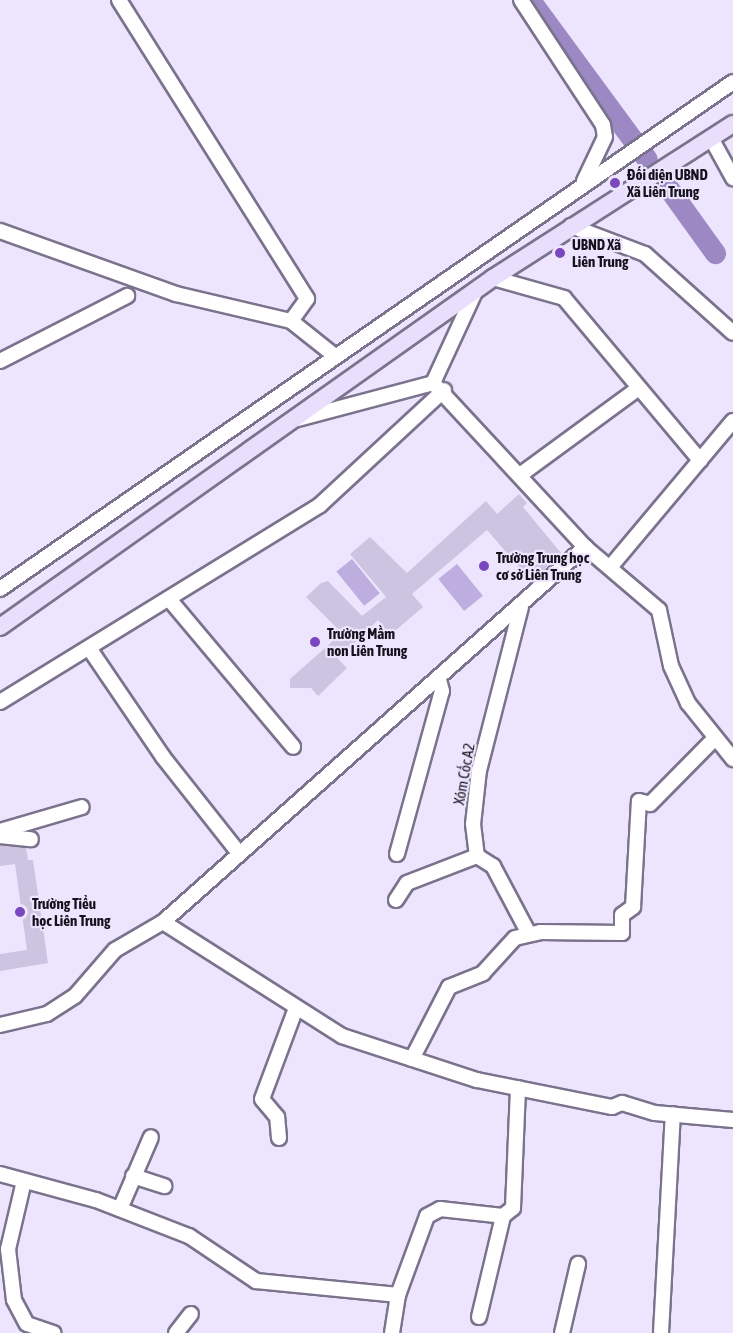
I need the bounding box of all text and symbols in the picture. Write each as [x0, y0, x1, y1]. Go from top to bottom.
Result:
place label: Đối diện UBND Xã Liên Trung [627, 165, 708, 200]
marker: Đối diện UBND Xã Liên Trung [608, 176, 622, 190]
place label: UBND Xã Liên Trung [572, 235, 628, 270]
marker: UBND Xã Liên Trung [553, 246, 567, 260]
place label: Trường Trung học cơ sở Liên Trung [496, 548, 589, 583]
marker: Trường Trung học cơ sở Liên Trung [477, 559, 491, 573]
place label: Trường Mầm non Liên Trung [327, 624, 407, 659]
marker: Trường Mầm non Liên Trung [308, 635, 322, 649]
street label: Xóm Cốc A2 [450, 742, 478, 806]
place label: Trường Tiểu học Liên Trung [32, 894, 110, 929]
marker: Trường Tiểu học Liên Trung [13, 905, 27, 919]

